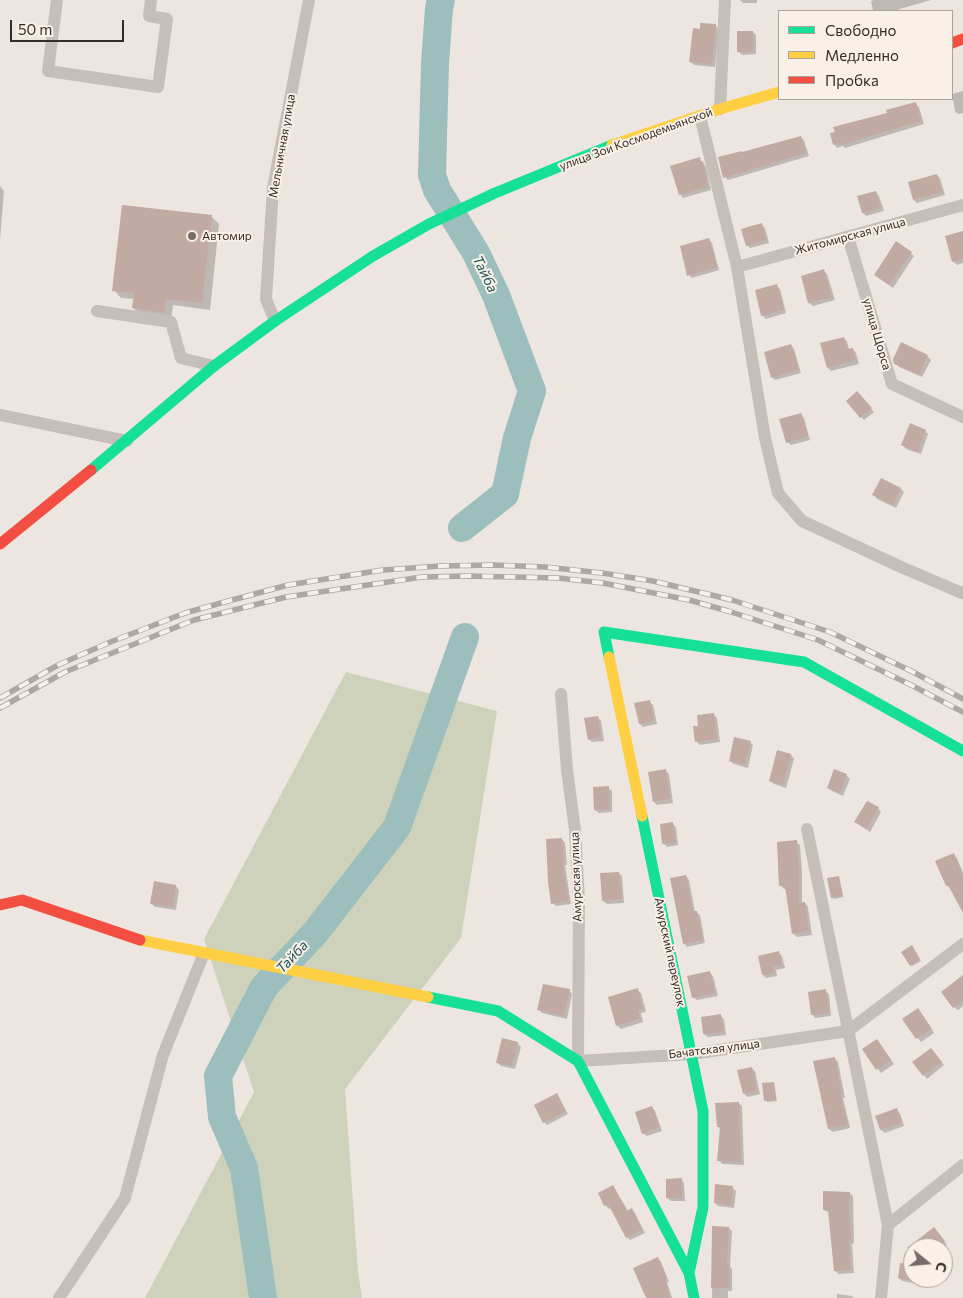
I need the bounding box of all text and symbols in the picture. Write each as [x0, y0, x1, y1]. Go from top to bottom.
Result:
scale bar [12, 10, 126, 42]
legend [778, 10, 953, 100]
text: 50 m [18, 20, 52, 38]
text: Свободно [825, 21, 896, 39]
text: Медленно [825, 46, 899, 64]
text: Пробка [825, 71, 879, 89]
street label: Мельничная улица [266, 93, 298, 199]
street label: улица Зои Космодемьянской [557, 105, 715, 173]
street label: Житомирская улица [793, 214, 907, 258]
place label: Автомир [202, 229, 252, 243]
marker: Автомир [186, 230, 198, 242]
water label: Тайба [469, 253, 501, 295]
street label: улица Щорса [860, 296, 894, 372]
street label: Амурская улица [567, 832, 585, 922]
street label: Амурский переулок [651, 896, 689, 1008]
water label: Тайба [273, 937, 311, 977]
street label: Бачатская улица [668, 1036, 760, 1062]
north arrow [903, 1238, 953, 1288]
text: С [932, 1260, 951, 1274]

